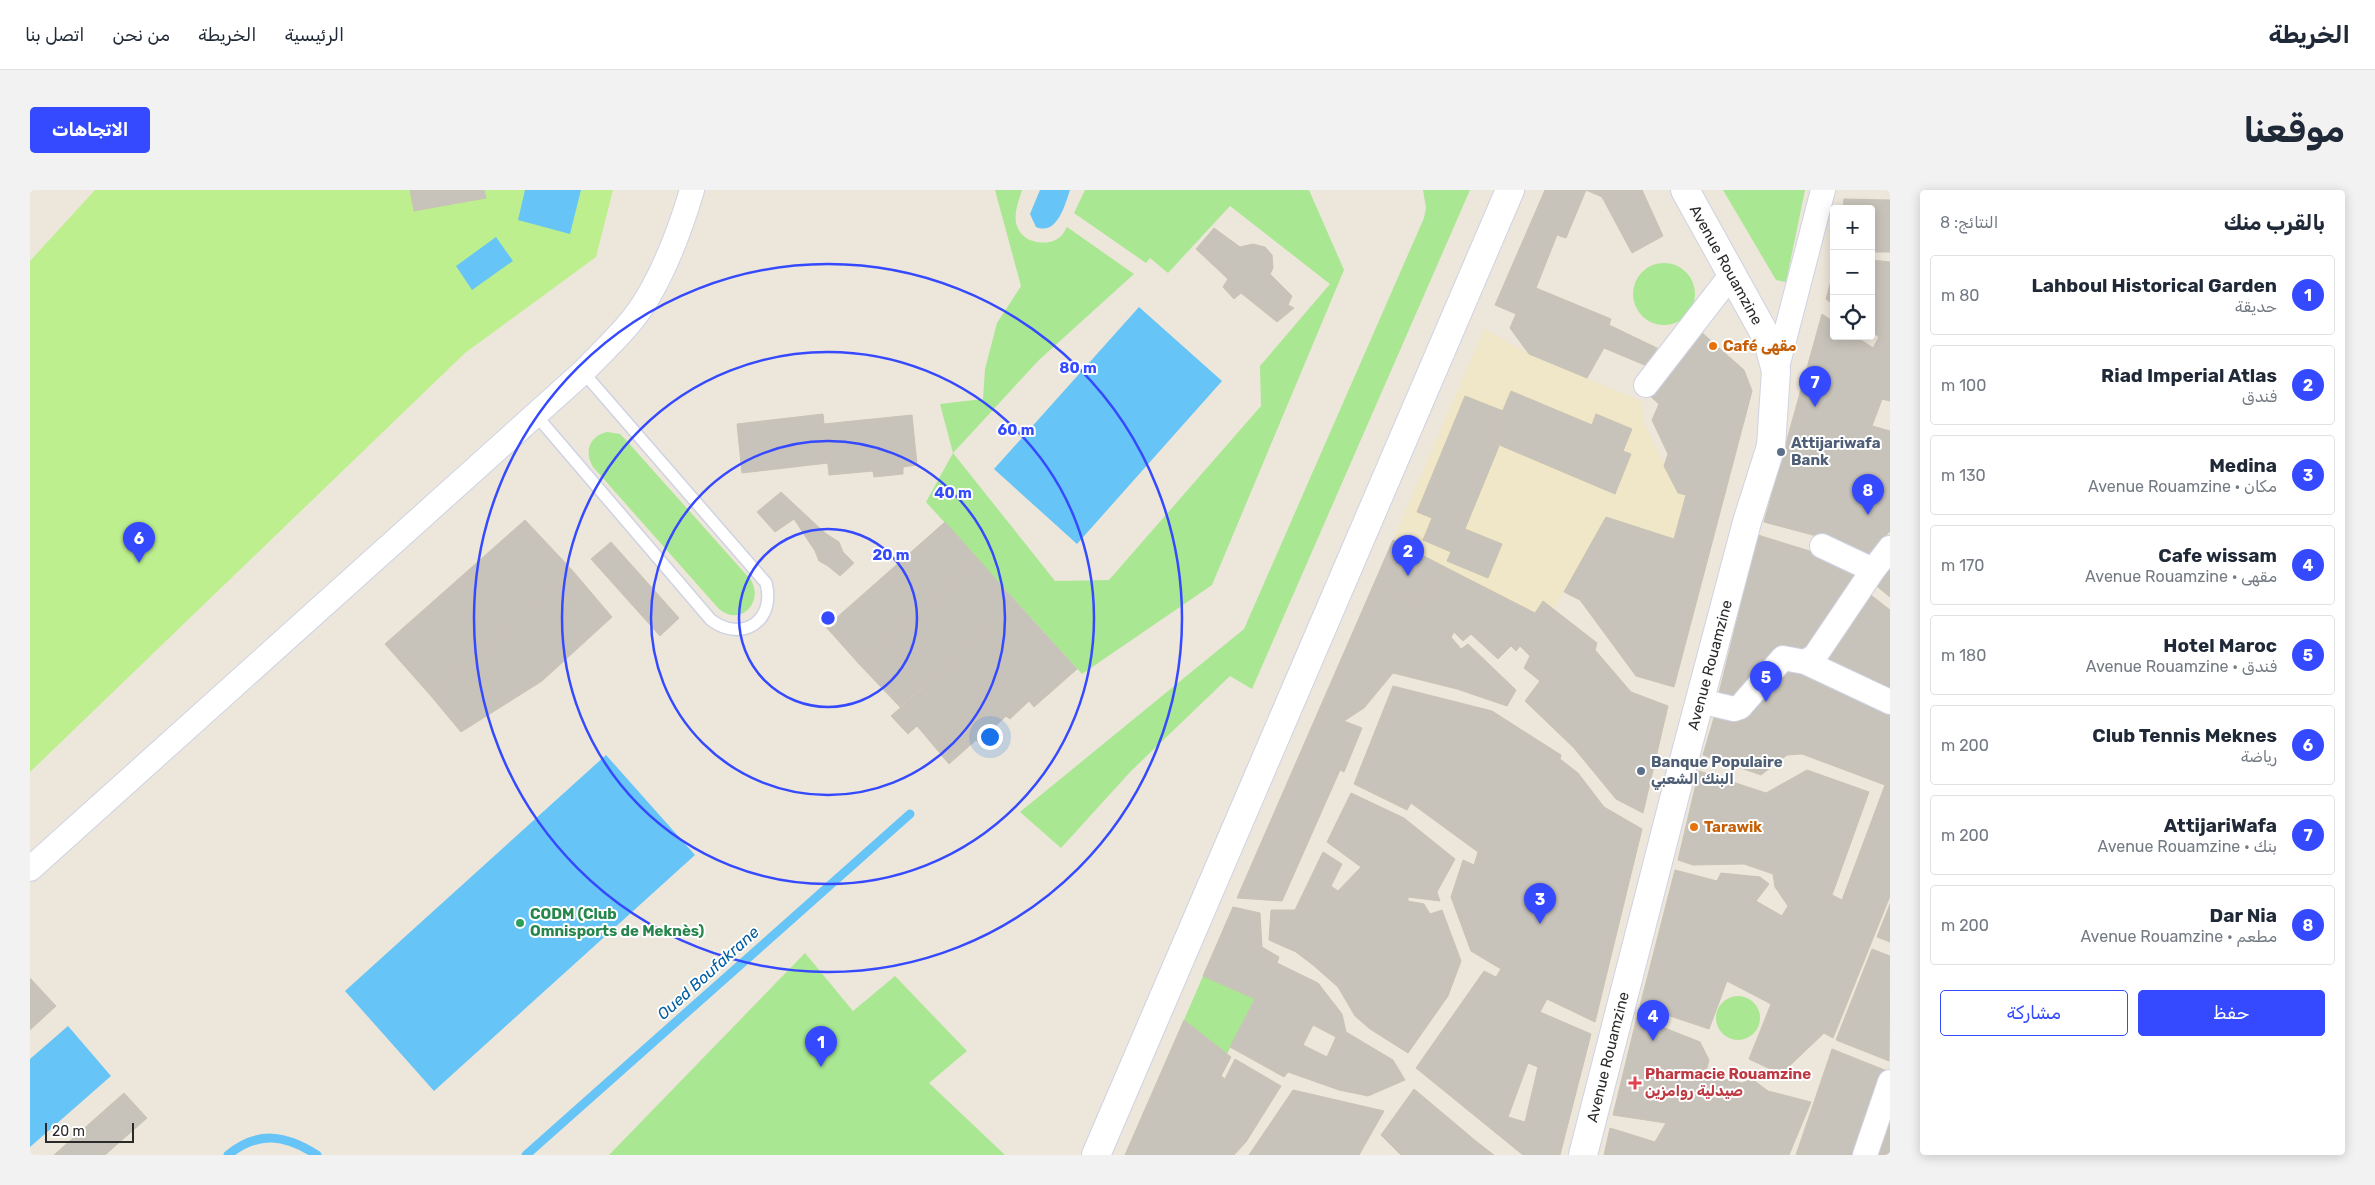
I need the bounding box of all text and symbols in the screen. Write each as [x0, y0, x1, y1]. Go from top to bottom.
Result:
text: الخريطة [2269, 21, 2350, 49]
text: اتصل بنا [25, 24, 84, 46]
text: من نحن [112, 24, 170, 46]
text: الخريطة [198, 24, 256, 46]
text: الرئيسية [284, 24, 344, 46]
button: الاتجاهات [30, 107, 150, 153]
text: موقعنا [2243, 109, 2345, 151]
street label: Avenue Rouamzine [1686, 202, 1766, 328]
map controls [1830, 205, 1875, 340]
button: + [1830, 205, 1875, 250]
text: بالقرب منك [2224, 210, 2325, 235]
text: النتائج: 8 [1940, 213, 1998, 232]
button: − [1830, 250, 1875, 295]
text: Lahboul Historical Garden [2031, 274, 2277, 297]
text: 80 m [1941, 286, 1980, 305]
text: 1 [2304, 286, 2312, 305]
button: locate [1830, 295, 1875, 340]
text: حديقة [2235, 297, 2277, 316]
place label: Café مقهى [1723, 337, 1797, 355]
marker: Café مقهى [1707, 340, 1719, 352]
text: 80 m [1059, 359, 1097, 377]
text: Riad Imperial Atlas [2101, 364, 2277, 387]
pin: 7 [1799, 366, 1831, 407]
text: 100 m [1941, 376, 1986, 395]
text: 2 [2303, 376, 2313, 395]
text: فندق [2242, 387, 2277, 406]
text: 60 m [998, 421, 1034, 439]
place label: Attijariwafa Bank [1791, 434, 1881, 469]
marker: Attijariwafa Bank [1775, 446, 1787, 458]
text: Medina [2209, 454, 2277, 477]
text: 130 m [1941, 466, 1986, 485]
text: 3 [2303, 466, 2313, 485]
pin: 8 [1852, 474, 1884, 515]
text: مكان · Avenue Rouamzine [2088, 477, 2277, 496]
text: 40 m [934, 484, 972, 502]
pin: 6 [123, 522, 155, 563]
pin: 2 [1392, 535, 1424, 576]
text: Cafe wissam [2158, 544, 2277, 567]
text: 20 m [873, 546, 909, 564]
text: 170 m [1941, 556, 1984, 575]
text: 4 [2303, 556, 2313, 575]
text: مقهى · Avenue Rouamzine [2085, 567, 2277, 586]
street label: Avenue Rouamzine [1684, 598, 1736, 732]
centre of rings [819, 609, 837, 627]
text: Hotel Maroc [2163, 634, 2277, 657]
text: 180 m [1941, 646, 1986, 665]
text: 5 [2303, 646, 2313, 665]
text: فندق · Avenue Rouamzine [2086, 657, 2277, 676]
pin: 5 [1750, 661, 1782, 702]
your location [977, 724, 1003, 750]
text: Club Tennis Meknes [2092, 724, 2277, 747]
text: 200 m [1941, 736, 1989, 755]
text: 6 [2303, 736, 2313, 755]
text: رياضة [2241, 747, 2277, 766]
place label: Banque Populaire البنك الشعبي [1651, 753, 1783, 791]
marker: Banque Populaire البنك الشعبي [1635, 765, 1647, 777]
text: AttijariWafa [2164, 814, 2277, 837]
place label: Tarawik [1704, 818, 1762, 836]
marker: Tarawik [1688, 821, 1700, 833]
text: 200 m [1941, 826, 1989, 845]
text: 7 [2303, 826, 2313, 845]
text: بنك · Avenue Rouamzine [2097, 837, 2277, 856]
pin: 3 [1524, 883, 1556, 924]
text: Dar Nia [2210, 904, 2277, 927]
place label: CODM (Club Omnisports de Meknès) [530, 905, 705, 940]
text: 200 m [1941, 916, 1989, 935]
text: 8 [2303, 916, 2313, 935]
marker: CODM (Club Omnisports de Meknès) [514, 917, 526, 929]
water label: Oued Boufakrane [653, 922, 763, 1024]
text: مطعم · Avenue Rouamzine [2080, 927, 2277, 946]
street label: Avenue Rouamzine [1583, 990, 1633, 1124]
button: مشاركة [1940, 990, 2128, 1036]
button: حفظ [2138, 990, 2325, 1036]
pin: 4 [1637, 1000, 1669, 1041]
pin: 1 [805, 1026, 837, 1067]
place label: Pharmacie Rouamzine صيدلية روامزين [1645, 1065, 1811, 1100]
marker: Pharmacie Rouamzine صيدلية روامزين [1629, 1077, 1641, 1089]
scale bar [45, 1120, 134, 1143]
text: 20 m [52, 1123, 85, 1140]

